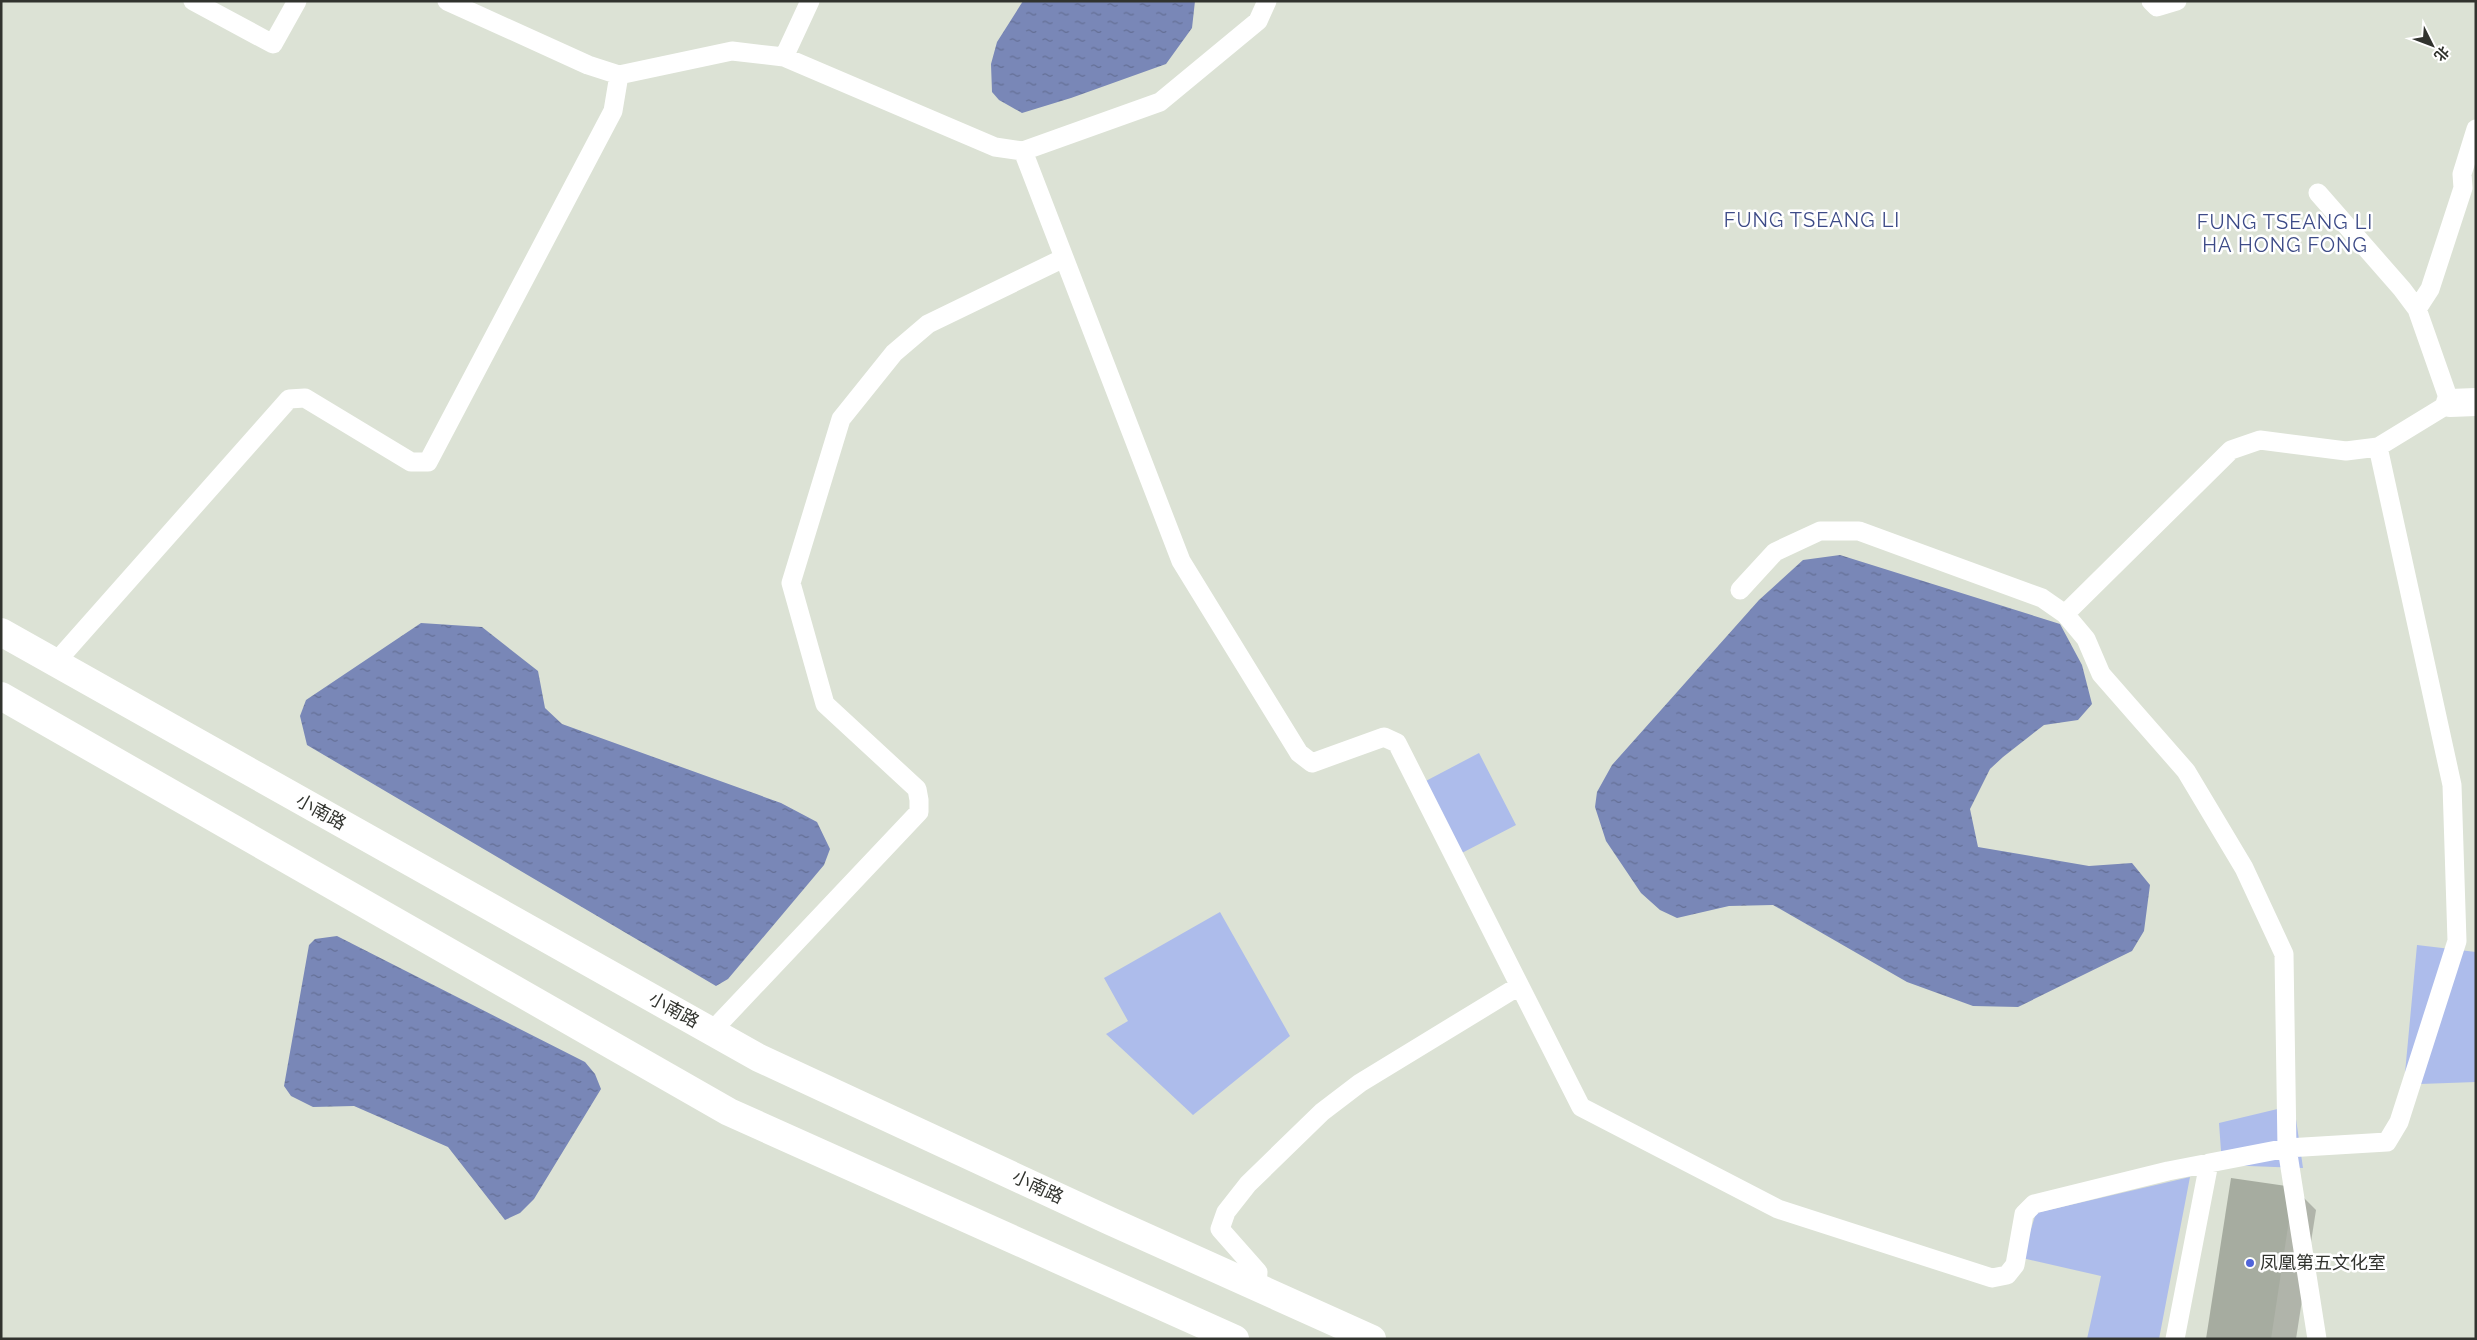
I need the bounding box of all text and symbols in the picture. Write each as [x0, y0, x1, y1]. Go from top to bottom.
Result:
north arrow [2407, 20, 2457, 70]
text: 北 [2431, 43, 2452, 64]
district label: FUNG TSEANG LI [1724, 208, 1900, 232]
district label: FUNG TSEANG LI HA HONG FONG [2197, 210, 2373, 257]
street label: 小南路 [293, 789, 350, 834]
street label: 小南路 [646, 987, 703, 1032]
street label: 小南路 [1009, 1166, 1067, 1207]
place label: 凤凰第五文化室 [2260, 1252, 2386, 1273]
marker: 凤凰第五文化室 [2244, 1257, 2256, 1269]

